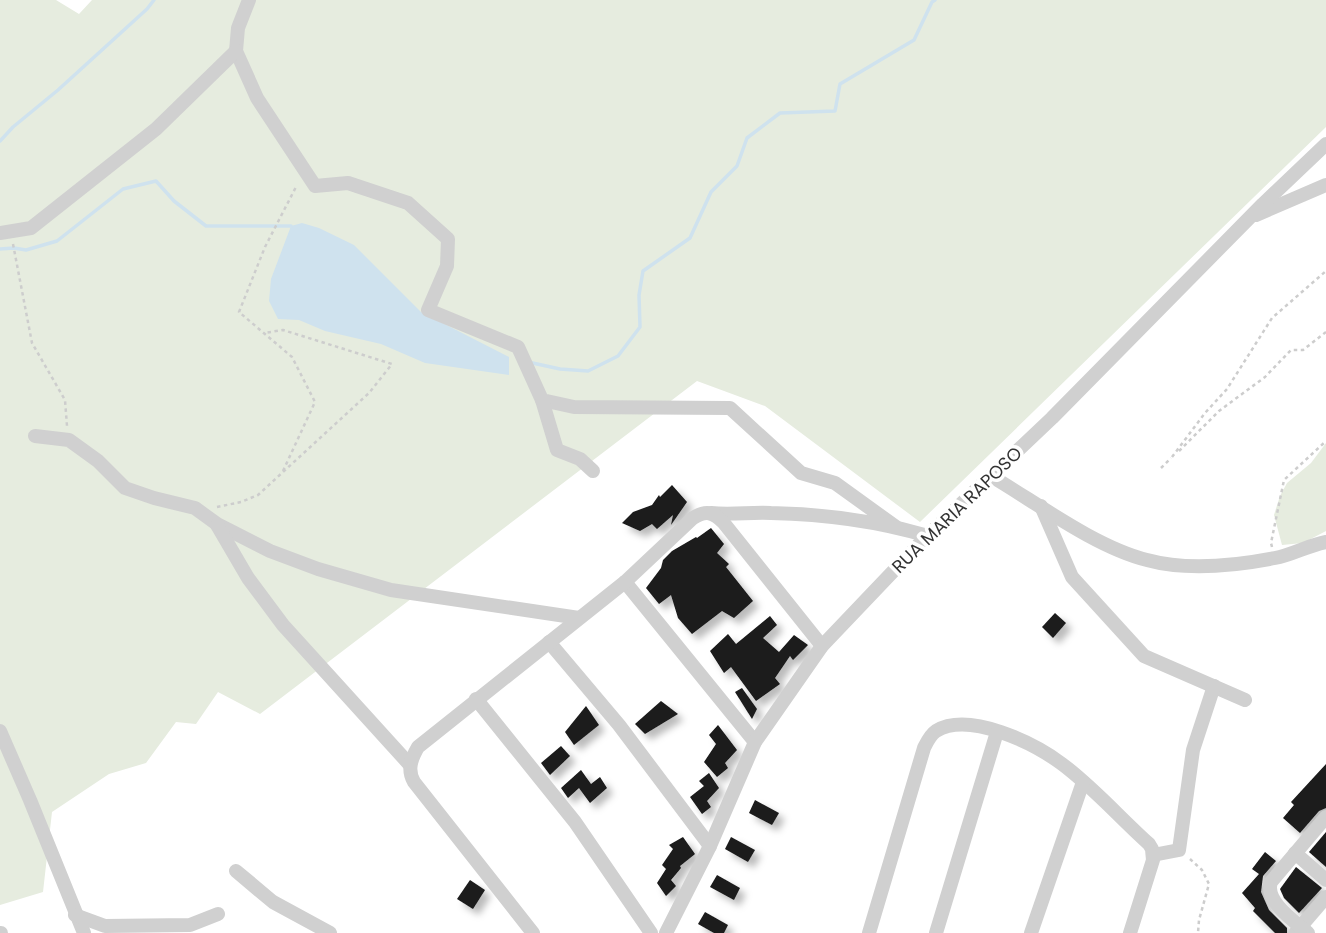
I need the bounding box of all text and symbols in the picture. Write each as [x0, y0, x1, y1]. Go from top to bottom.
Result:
street label: RUA MARIA RAPOSO [886, 441, 1027, 578]

